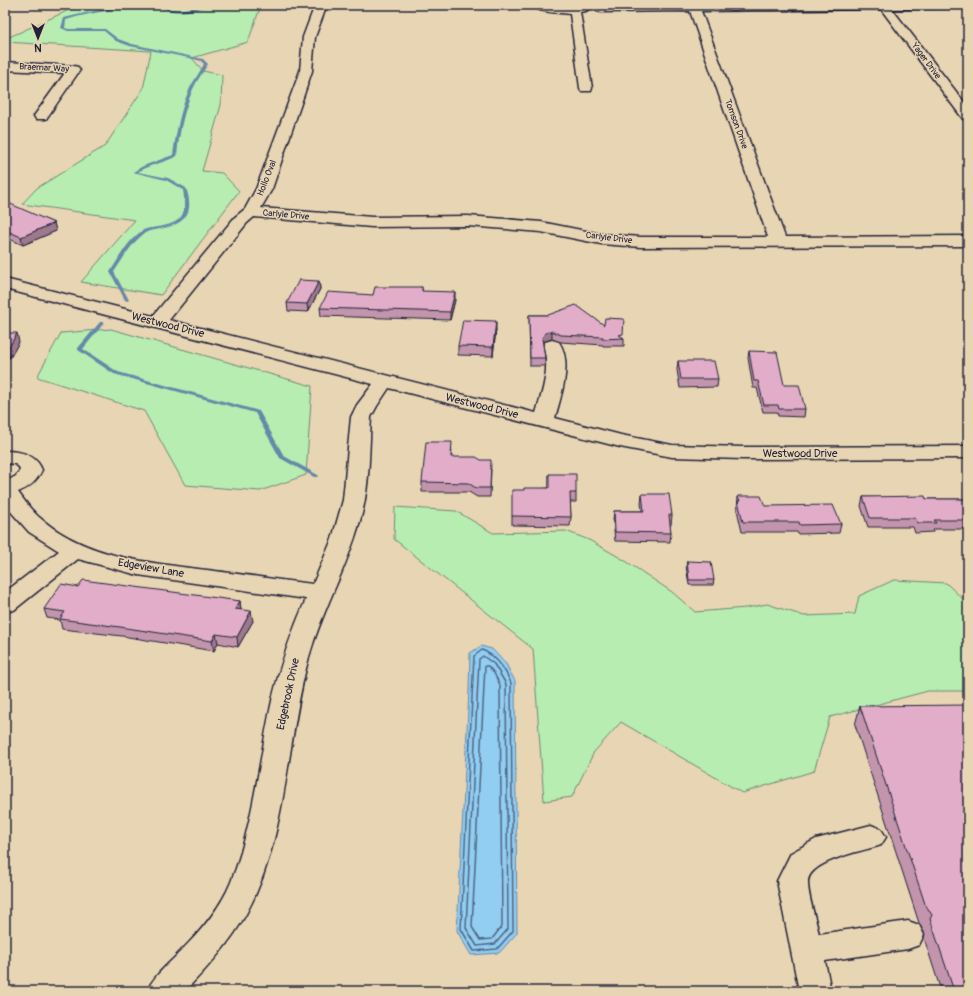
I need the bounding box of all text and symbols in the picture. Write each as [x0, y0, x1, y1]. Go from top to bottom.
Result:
north arrow [18, 18, 58, 58]
street label: Yager Drive [908, 40, 943, 82]
text: N [34, 41, 42, 54]
street label: Braemar Way [19, 61, 69, 75]
street label: Tomson Drive [722, 98, 750, 151]
street label: Hollo Oval [255, 158, 279, 198]
street label: Carlyle Drive [262, 207, 310, 223]
street label: Carlyle Drive [585, 230, 633, 246]
street label: Westwood Drive [130, 310, 206, 340]
street label: Westwood Drive [444, 391, 520, 421]
street label: Westwood Drive [763, 447, 838, 460]
street label: Edgeview Lane [117, 556, 186, 580]
street label: Edgebrook Drive [274, 656, 302, 731]

